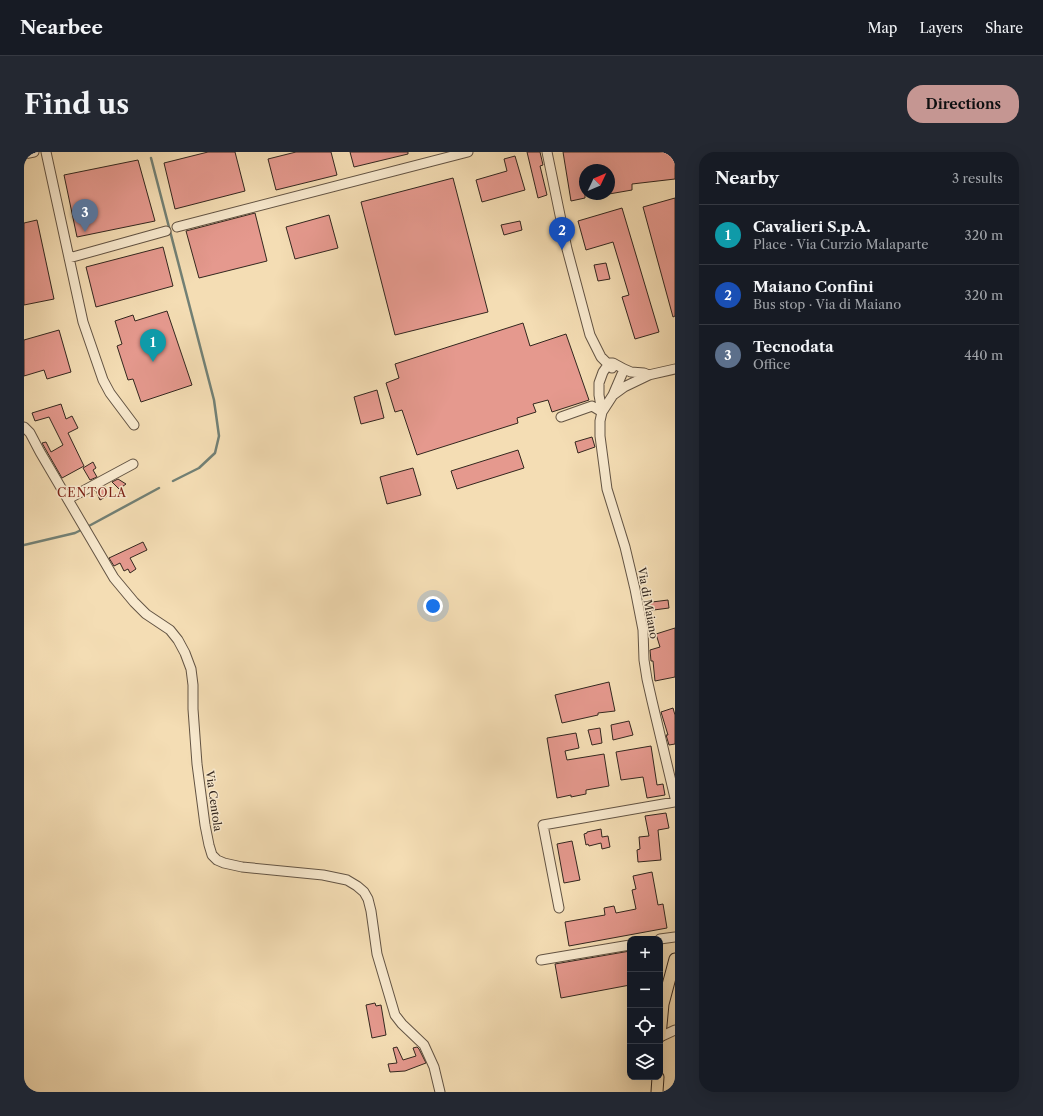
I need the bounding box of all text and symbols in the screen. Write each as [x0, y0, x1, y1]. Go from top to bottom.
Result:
text: Nearbee [20, 16, 103, 39]
text: Map [867, 19, 897, 37]
text: Layers [919, 19, 963, 37]
text: Share [985, 19, 1023, 37]
button: Directions [907, 85, 1019, 123]
text: Find us [24, 87, 129, 121]
north arrow [579, 164, 615, 200]
text: Nearby [715, 168, 779, 188]
text: 3 results [952, 170, 1003, 186]
pin: 3 [72, 199, 98, 232]
pin: 2 [549, 217, 575, 250]
text: Cavalieri S.p.A. [753, 217, 871, 236]
text: 1 [725, 227, 731, 243]
text: 320 m [965, 227, 1003, 243]
text: Place · Via Curzio Malaparte [753, 236, 928, 252]
text: Maiano Confini [753, 277, 874, 296]
text: 2 [724, 287, 732, 303]
text: 320 m [965, 287, 1003, 303]
text: Bus stop · Via di Maiano [753, 296, 901, 312]
pin: 1 [140, 329, 166, 362]
text: Tecnodata [753, 337, 834, 356]
text: 3 [724, 347, 732, 363]
text: 440 m [964, 347, 1003, 363]
text: Office [753, 356, 790, 372]
district label: CENTOLA [57, 485, 127, 500]
street label: Via di Maiano [635, 565, 661, 640]
your location [423, 596, 443, 616]
street label: Via Centola [203, 769, 225, 832]
map controls [627, 936, 663, 1080]
button: + [627, 936, 663, 972]
button: − [627, 972, 663, 1008]
button: locate [627, 1008, 663, 1044]
button: layers [627, 1044, 663, 1080]

